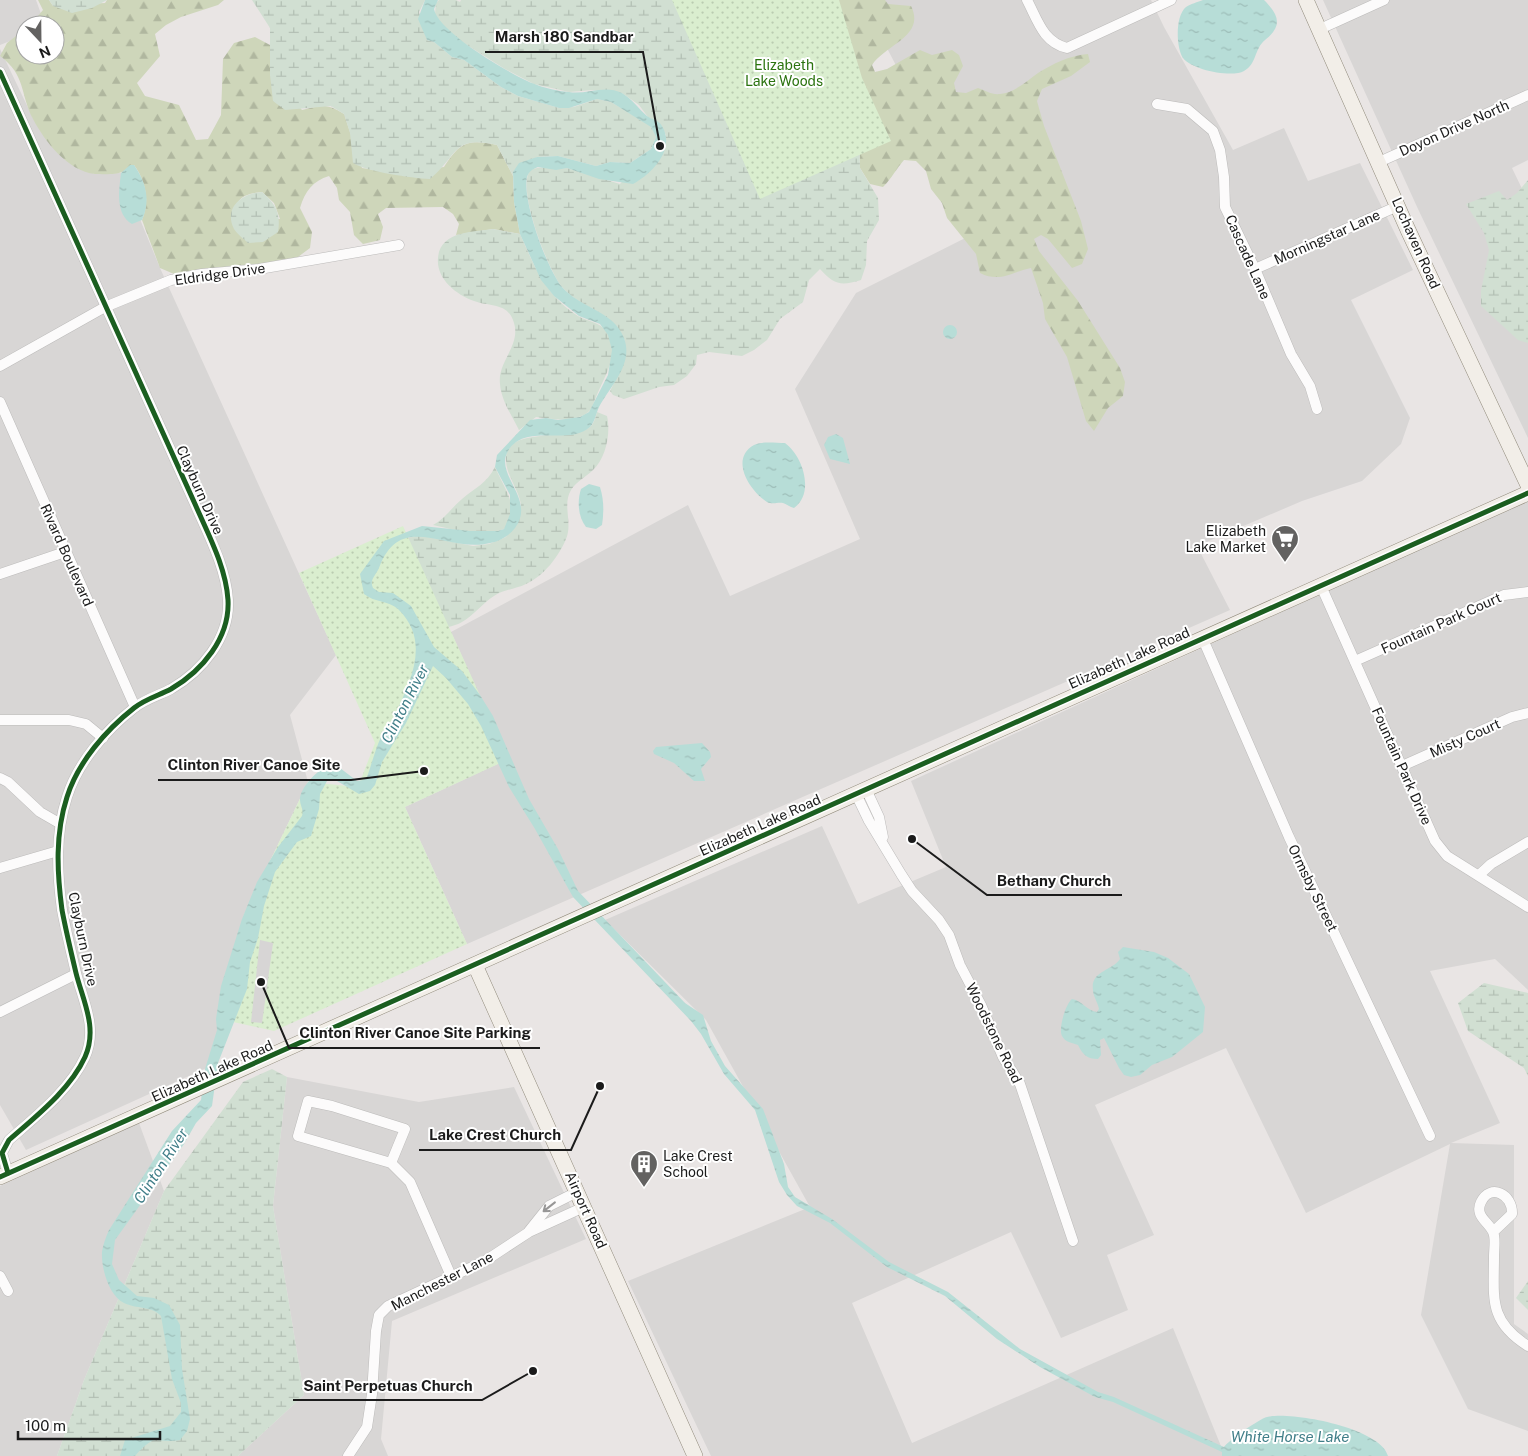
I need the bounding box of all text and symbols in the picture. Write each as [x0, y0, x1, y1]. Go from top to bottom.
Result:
north arrow [15, 15, 65, 65]
callout: Marsh 180 Sandbar [485, 22, 643, 52]
text: Marsh 180 Sandbar [495, 28, 633, 45]
text: N [37, 43, 53, 62]
park label: Elizabeth Lake Woods [745, 57, 823, 89]
street label: Doyon Drive North [1397, 97, 1511, 159]
street label: Lochaven Road [1389, 195, 1443, 291]
street label: Morningstar Lane [1271, 206, 1383, 268]
street label: Cascade Lane [1222, 212, 1274, 302]
street label: Eldridge Drive [174, 260, 266, 288]
street label: Clayburn Drive [173, 443, 227, 537]
street label: Rivard Boulevard [37, 501, 97, 609]
place label: Elizabeth Lake Market [1185, 523, 1266, 555]
supermarket icon: Elizabeth Lake Market [1270, 524, 1300, 563]
street label: Fountain Park Court [1378, 589, 1504, 657]
street label: Elizabeth Lake Road [1066, 624, 1192, 692]
water label: Clinton River [377, 661, 432, 746]
street label: Fountain Park Drive [1369, 705, 1435, 827]
street label: Misty Court [1427, 715, 1503, 761]
callout: Clinton River Canoe Site [158, 750, 351, 780]
text: Clinton River Canoe Site [168, 756, 341, 773]
street label: Elizabeth Lake Road [697, 791, 823, 859]
street label: Ormsby Street [1285, 842, 1341, 934]
callout: Bethany Church [987, 865, 1122, 895]
text: Bethany Church [997, 872, 1111, 889]
street label: Clayburn Drive [65, 890, 101, 988]
street label: Woodstone Road [963, 980, 1025, 1086]
callout: Clinton River Canoe Site Parking [289, 1018, 540, 1048]
text: Clinton River Canoe Site Parking [299, 1024, 531, 1041]
street label: Elizabeth Lake Road [149, 1037, 275, 1105]
callout: Lake Crest Church [419, 1120, 571, 1150]
water label: Clinton River [130, 1125, 191, 1206]
text: Lake Crest Church [429, 1126, 561, 1143]
place label: Lake Crest School [663, 1148, 733, 1180]
building icon: Lake Crest School [629, 1149, 659, 1188]
street label: Airport Road [562, 1169, 610, 1251]
one-way arrow [542, 1202, 556, 1212]
street label: Manchester Lane [388, 1248, 496, 1314]
callout: Saint Perpetuas Church [293, 1370, 482, 1400]
text: Saint Perpetuas Church [303, 1377, 473, 1394]
scale bar [18, 1408, 160, 1440]
text: 100 m [25, 1417, 66, 1434]
water label: White Horse Lake [1231, 1428, 1349, 1445]

